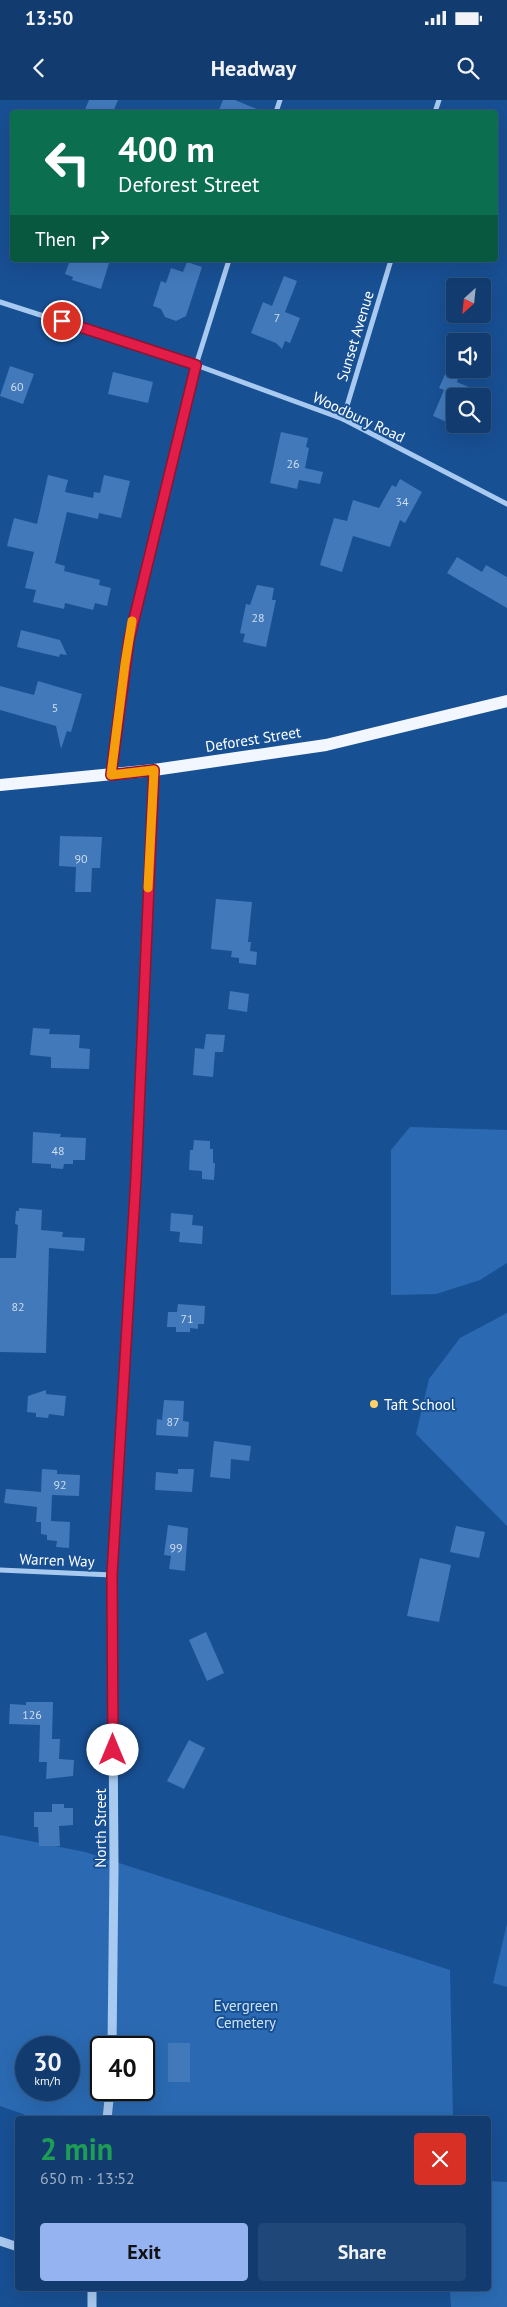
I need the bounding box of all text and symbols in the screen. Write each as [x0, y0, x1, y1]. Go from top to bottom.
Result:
text: 13:50 [25, 6, 73, 30]
icon: back [25, 54, 53, 82]
text: Headway [211, 54, 296, 82]
icon: search [454, 54, 482, 82]
text: 400 m [118, 126, 215, 172]
icon: left [35, 130, 100, 195]
text: Deforest Street [118, 170, 260, 198]
icon: right [86, 225, 114, 253]
text: Then [35, 227, 76, 251]
north arrow [446, 278, 491, 322]
map controls [446, 278, 491, 433]
street label: Sunset Avenue [332, 288, 378, 384]
pin [41, 300, 83, 342]
icon: arrive [48, 307, 76, 335]
house number: 7 [274, 310, 280, 325]
button: sound [446, 333, 491, 378]
house number: 60 [10, 379, 24, 394]
street label: Woodbury Road [310, 387, 408, 447]
button: search [446, 388, 491, 433]
house number: 26 [286, 456, 300, 471]
house number: 34 [395, 494, 409, 509]
house number: 28 [251, 610, 265, 625]
house number: 5 [52, 700, 58, 715]
street label: Deforest Street [204, 722, 302, 756]
house number: 90 [74, 851, 88, 866]
house number: 48 [51, 1143, 65, 1158]
house number: 82 [11, 1299, 25, 1314]
house number: 71 [180, 1311, 194, 1326]
place label: Taft School [384, 1395, 456, 1414]
marker: Taft School [368, 1398, 380, 1410]
house number: 87 [166, 1414, 180, 1429]
house number: 92 [53, 1477, 67, 1492]
house number: 99 [169, 1540, 183, 1555]
street label: Warren Way [19, 1549, 95, 1571]
house number: 126 [22, 1707, 42, 1722]
position arrow [86, 1723, 138, 1775]
street label: North Street [91, 1788, 110, 1868]
park label: Evergreen Cemetery [214, 1996, 278, 2032]
speed limit sign: 40 [90, 2036, 155, 2101]
text: 30 [33, 2046, 62, 2078]
text: km/h [34, 2073, 61, 2088]
text: 2 min [40, 2129, 113, 2168]
button: close [414, 2133, 466, 2185]
text: 650 m · 13:52 [40, 2168, 135, 2188]
button: Exit [40, 2223, 248, 2281]
button: Share [258, 2223, 466, 2281]

